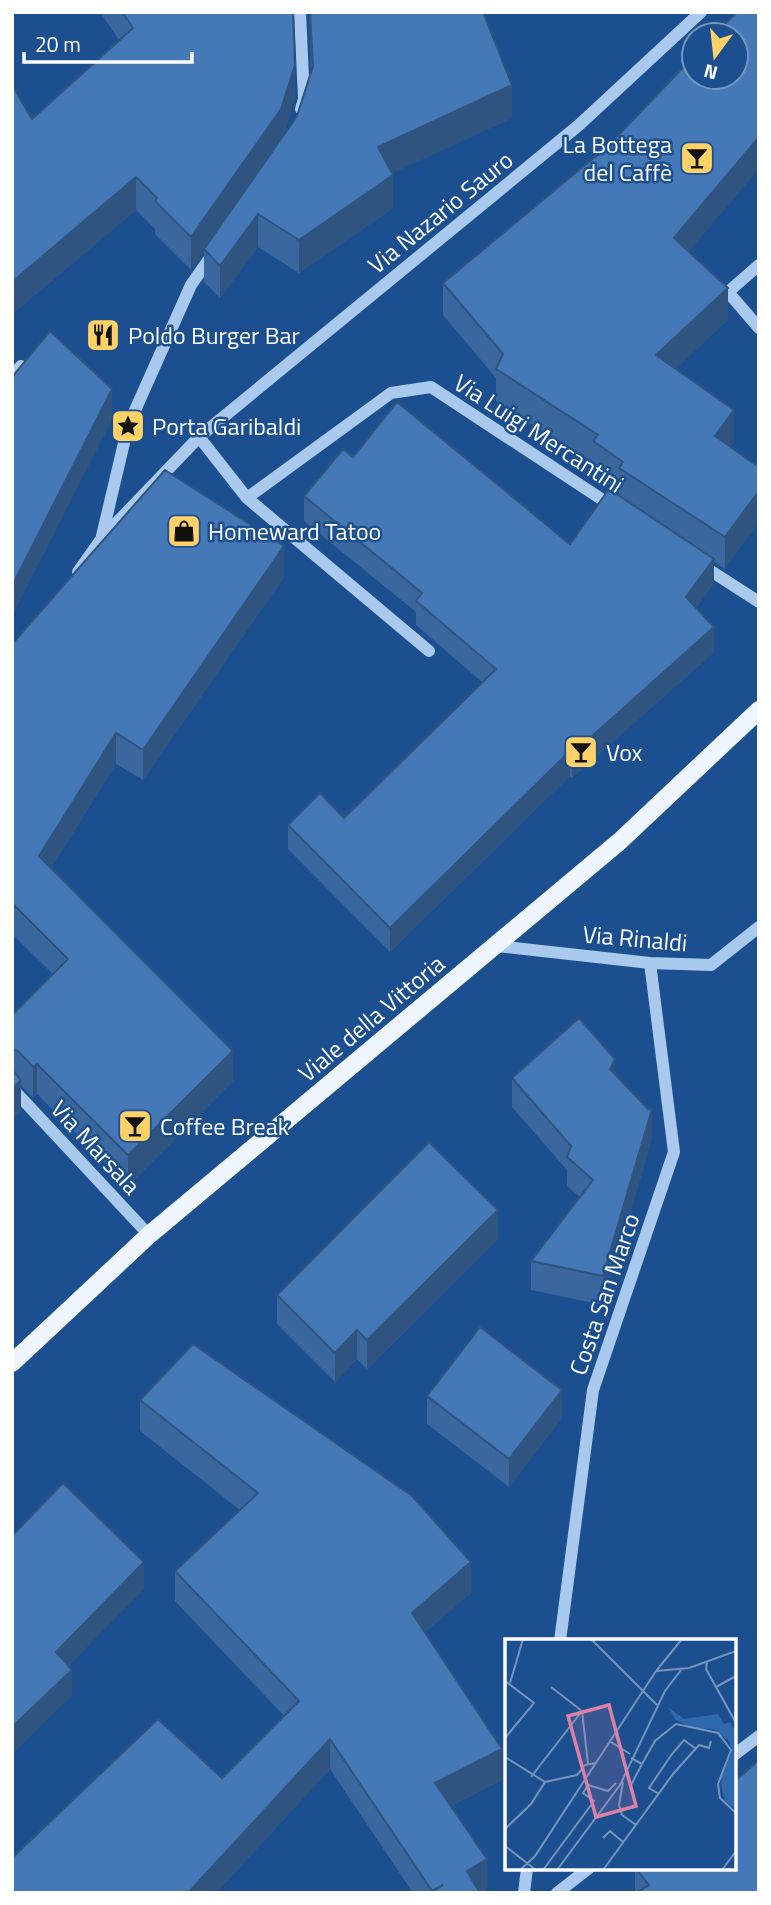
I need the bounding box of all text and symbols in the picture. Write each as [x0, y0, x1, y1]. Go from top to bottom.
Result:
scale bar [24, 21, 192, 65]
north arrow [680, 21, 750, 91]
text: 20 m [35, 28, 81, 60]
text: N [700, 57, 721, 89]
place label: La Bottega del Caffè [563, 126, 672, 190]
bar icon: La Bottega del Caffè [678, 139, 716, 177]
street label: Via Nazario Sauro [360, 142, 520, 282]
restaurant icon: Poldo Burger Bar [84, 316, 122, 354]
place label: Poldo Burger Bar [128, 317, 300, 353]
street label: Via Luigi Mercantini [447, 364, 631, 502]
place icon: Porta Garibaldi [109, 407, 147, 445]
place label: Porta Garibaldi [152, 408, 301, 444]
shop icon: Homeward Tatoo [165, 512, 203, 550]
place label: Homeward Tatoo [208, 513, 381, 549]
bar icon: Vox [562, 733, 600, 771]
place label: Vox [606, 734, 643, 770]
street label: Via Rinaldi [581, 915, 689, 961]
street label: Viale della Vittoria [290, 946, 452, 1090]
street label: Via Marsala [43, 1092, 149, 1202]
bar icon: Coffee Break [116, 1107, 154, 1145]
place label: Coffee Break [160, 1108, 290, 1144]
street label: Costa San Marco [559, 1208, 649, 1380]
inset map [505, 1639, 736, 1870]

